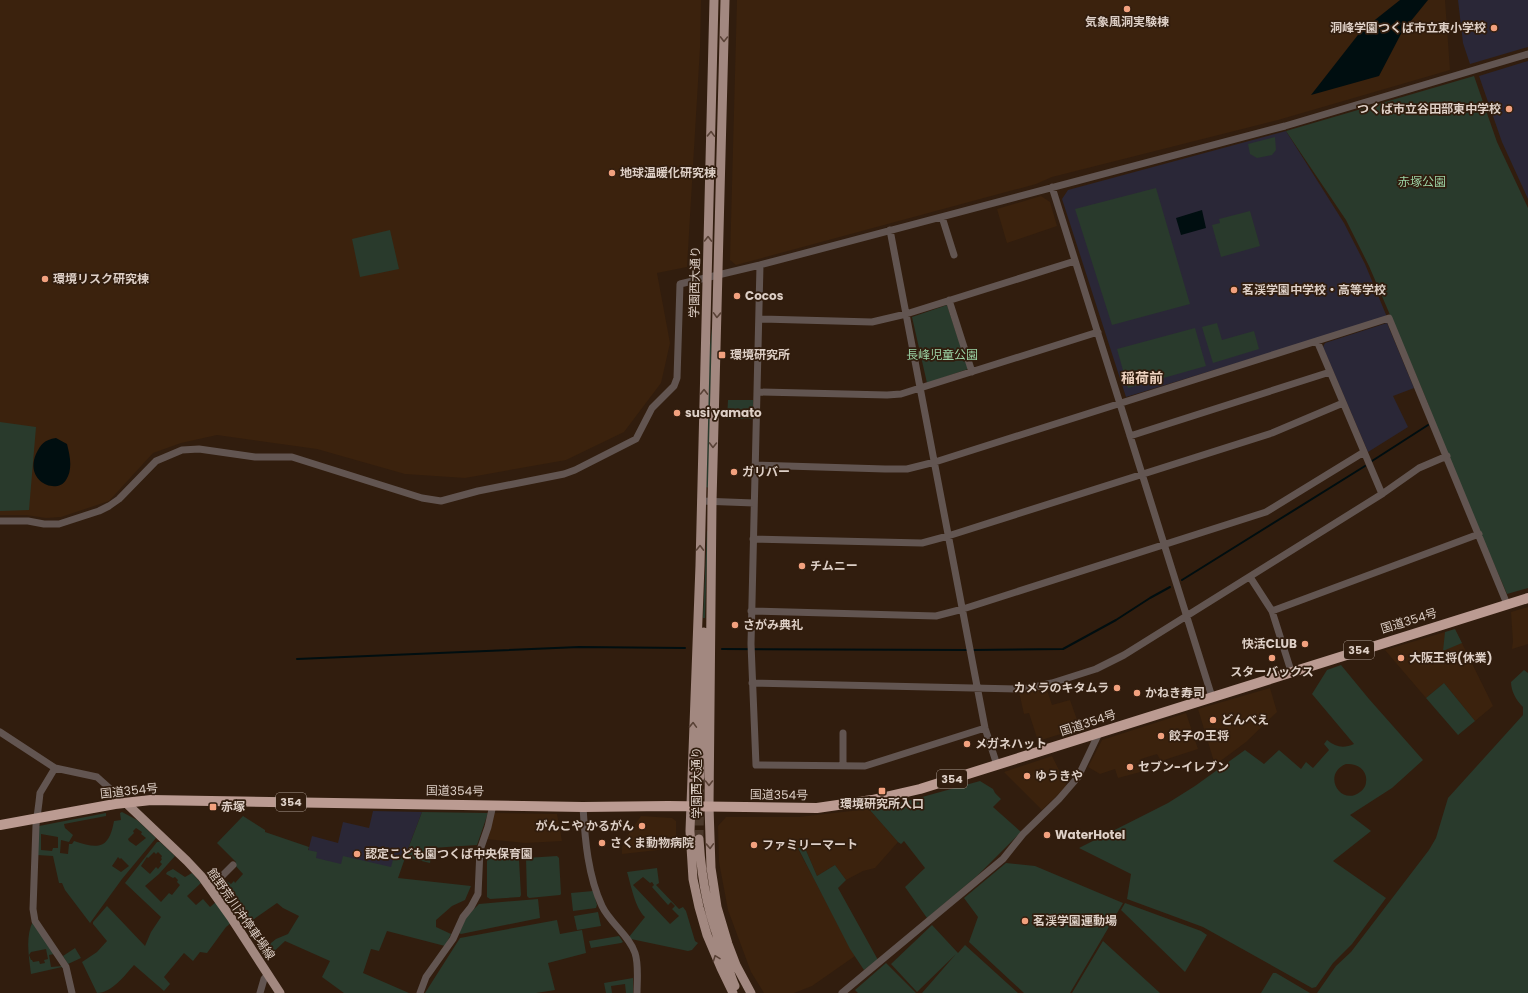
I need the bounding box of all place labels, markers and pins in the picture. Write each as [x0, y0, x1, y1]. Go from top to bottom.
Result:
marker: 気象風洞実験棟 [1122, 4, 1132, 14]
place label: 気象風洞実験棟 [1085, 13, 1169, 30]
place label: 洞峰学園つくば市立東小学校 [1330, 19, 1486, 36]
marker: 洞峰学園つくば市立東小学校 [1489, 23, 1499, 33]
place label: つくば市立谷田部東中学校 [1357, 100, 1501, 117]
marker: つくば市立谷田部東中学校 [1504, 104, 1514, 114]
place label: 地球温暖化研究棟 [620, 164, 716, 181]
marker: 地球温暖化研究棟 [607, 168, 617, 178]
place label: 環境リスク研究棟 [53, 270, 149, 287]
marker: 環境リスク研究棟 [40, 274, 50, 284]
place label: 茗渓学園中学校・高等学校 [1242, 281, 1386, 298]
marker: 茗渓学園中学校・高等学校 [1229, 285, 1239, 295]
place label: Cocos [745, 287, 784, 304]
marker: Cocos [732, 291, 742, 301]
place label: 環境研究所 [730, 346, 790, 363]
marker: 環境研究所 [717, 350, 727, 360]
place label: susi yamato [685, 404, 762, 421]
marker: susi yamato [672, 408, 682, 418]
place label: ガリバー [742, 463, 790, 480]
marker: ガリバー [729, 467, 739, 477]
place label: チムニー [810, 557, 858, 574]
marker: チムニー [797, 561, 807, 571]
place label: さがみ典礼 [743, 616, 803, 633]
marker: さがみ典礼 [730, 620, 740, 630]
place label: 快活CLUB [1242, 635, 1297, 652]
marker: 快活CLUB [1300, 639, 1310, 649]
place label: 大阪王将(休業) [1409, 649, 1492, 666]
marker: スターバックス [1267, 653, 1277, 663]
marker: 大阪王将(休業) [1396, 653, 1406, 663]
place label: スターバックス [1230, 663, 1314, 680]
place label: カメラのキタムラ [1014, 679, 1109, 696]
marker: カメラのキタムラ [1112, 683, 1122, 693]
place label: かねき寿司 [1145, 684, 1205, 701]
marker: かねき寿司 [1132, 688, 1142, 698]
place label: どんべえ [1221, 711, 1269, 728]
marker: どんべえ [1208, 715, 1218, 725]
place label: 餃子の王将 [1168, 727, 1229, 744]
marker: 餃子の王将 [1156, 731, 1166, 741]
place label: メガネハット [975, 735, 1047, 752]
marker: メガネハット [962, 739, 972, 749]
place label: セブン-イレブン [1138, 758, 1229, 775]
marker: セブン-イレブン [1125, 762, 1135, 772]
place label: ゆうきや [1035, 767, 1083, 784]
marker: ゆうきや [1022, 771, 1032, 781]
marker: 環境研究所入口 [877, 786, 887, 796]
place label: 環境研究所入口 [840, 795, 924, 812]
place label: 赤塚 [221, 798, 245, 815]
marker: 赤塚 [208, 802, 218, 812]
place label: がんこや かるがん [535, 817, 634, 834]
marker: がんこや かるがん [637, 821, 647, 831]
place label: WaterHotel [1055, 826, 1125, 843]
marker: WaterHotel [1042, 830, 1052, 840]
place label: さくま動物病院 [610, 834, 694, 851]
place label: ファミリーマート [762, 836, 858, 853]
marker: さくま動物病院 [597, 838, 607, 848]
marker: ファミリーマート [749, 840, 759, 850]
place label: 認定こども園つくば中央保育園 [365, 845, 533, 862]
marker: 認定こども園つくば中央保育園 [352, 849, 362, 859]
place label: 茗渓学園運動場 [1033, 912, 1117, 929]
marker: 茗渓学園運動場 [1020, 916, 1030, 926]

